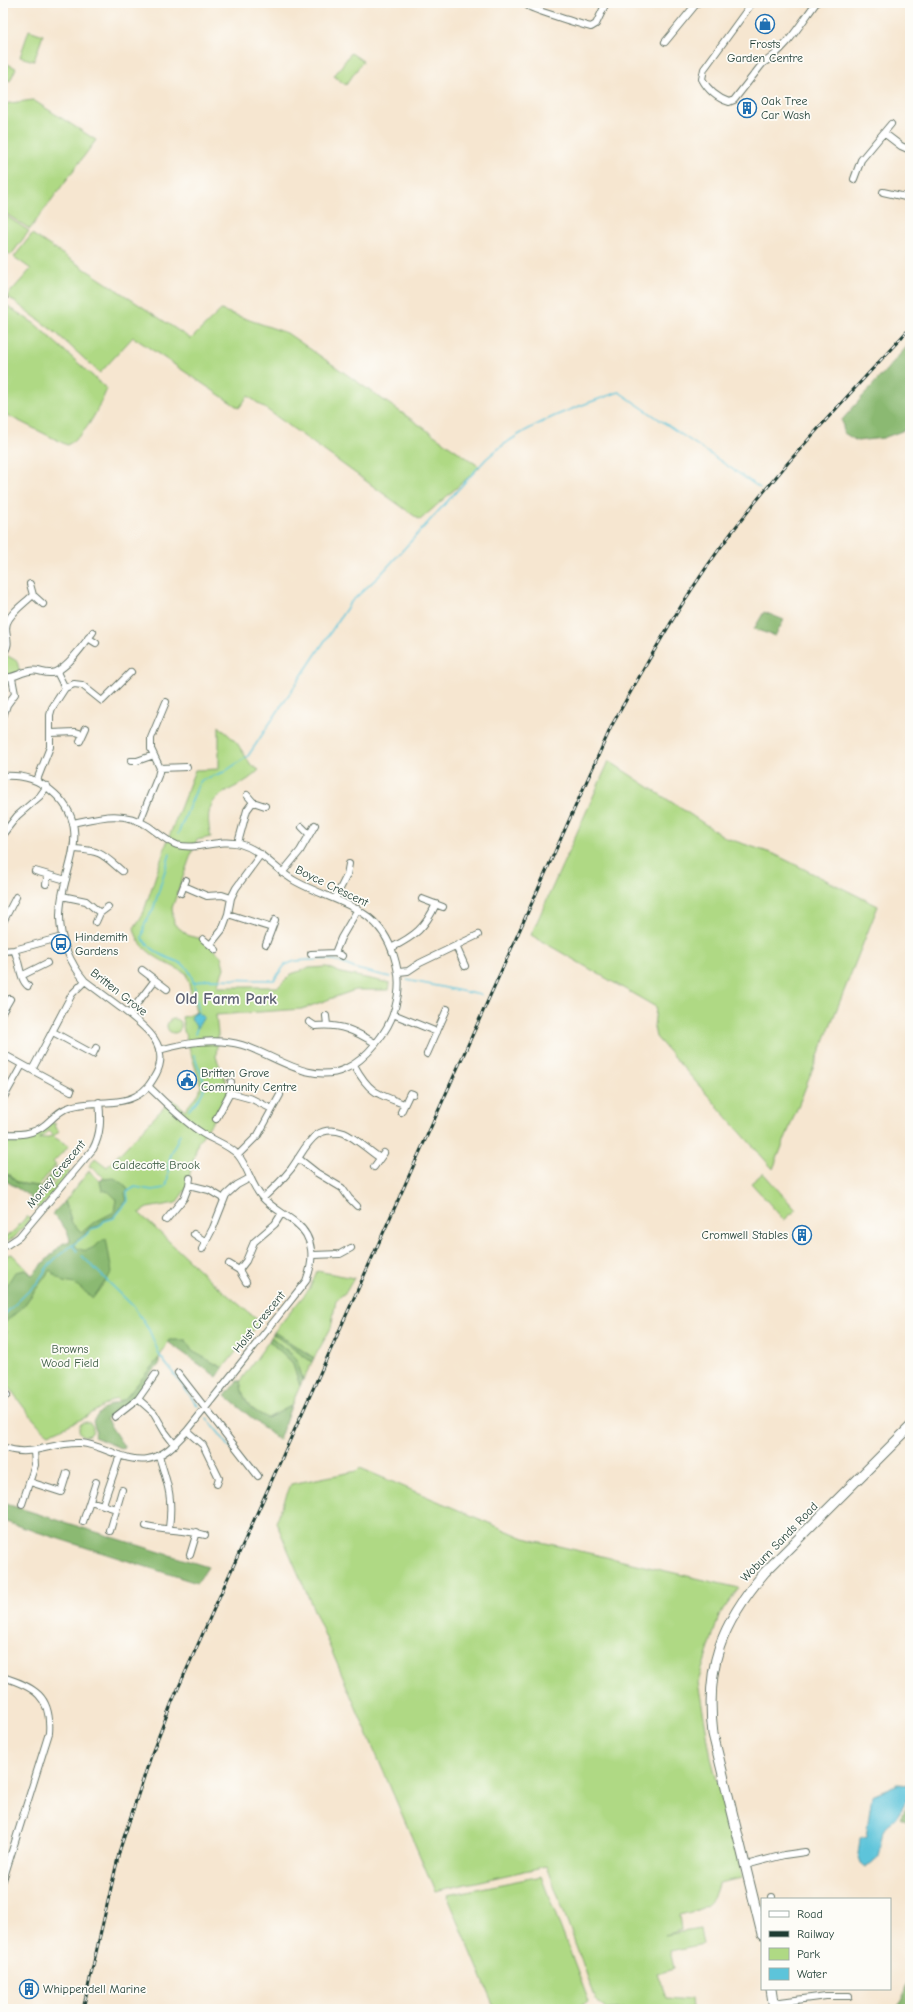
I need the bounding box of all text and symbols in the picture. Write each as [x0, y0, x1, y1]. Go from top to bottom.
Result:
shop icon: Frosts Garden Centre [754, 13, 776, 35]
place label: Frosts Garden Centre [727, 37, 803, 65]
place label: Oak Tree Car Wash [761, 94, 811, 122]
building icon: Oak Tree Car Wash [736, 97, 758, 119]
street label: Boyce Crescent [293, 862, 371, 910]
place label: Hindemith Gardens [75, 930, 128, 958]
bus stop icon: Hindemith Gardens [50, 933, 72, 955]
street label: Britten Grove [88, 965, 150, 1019]
district label: Old Farm Park [175, 990, 277, 1008]
place label: Britten Grove Community Centre [201, 1066, 297, 1094]
public building icon: Britten Grove Community Centre [176, 1069, 198, 1091]
street label: Morley Crescent [24, 1137, 89, 1211]
park label: Caldecotte Brook [112, 1158, 200, 1172]
building icon: Cromwell Stables [791, 1224, 813, 1246]
place label: Cromwell Stables [702, 1228, 788, 1242]
street label: Holst Crescent [230, 1288, 288, 1355]
park label: Browns Wood Field [41, 1342, 99, 1370]
street label: Woburn Sands Road [738, 1499, 820, 1585]
legend [761, 1898, 891, 1990]
text: Road [797, 1907, 823, 1921]
text: Railway [797, 1927, 835, 1941]
text: Park [797, 1947, 820, 1961]
text: Water [797, 1967, 827, 1981]
building icon: Whippendell Marine [18, 1978, 40, 2000]
place label: Whippendell Marine [43, 1982, 146, 1996]

